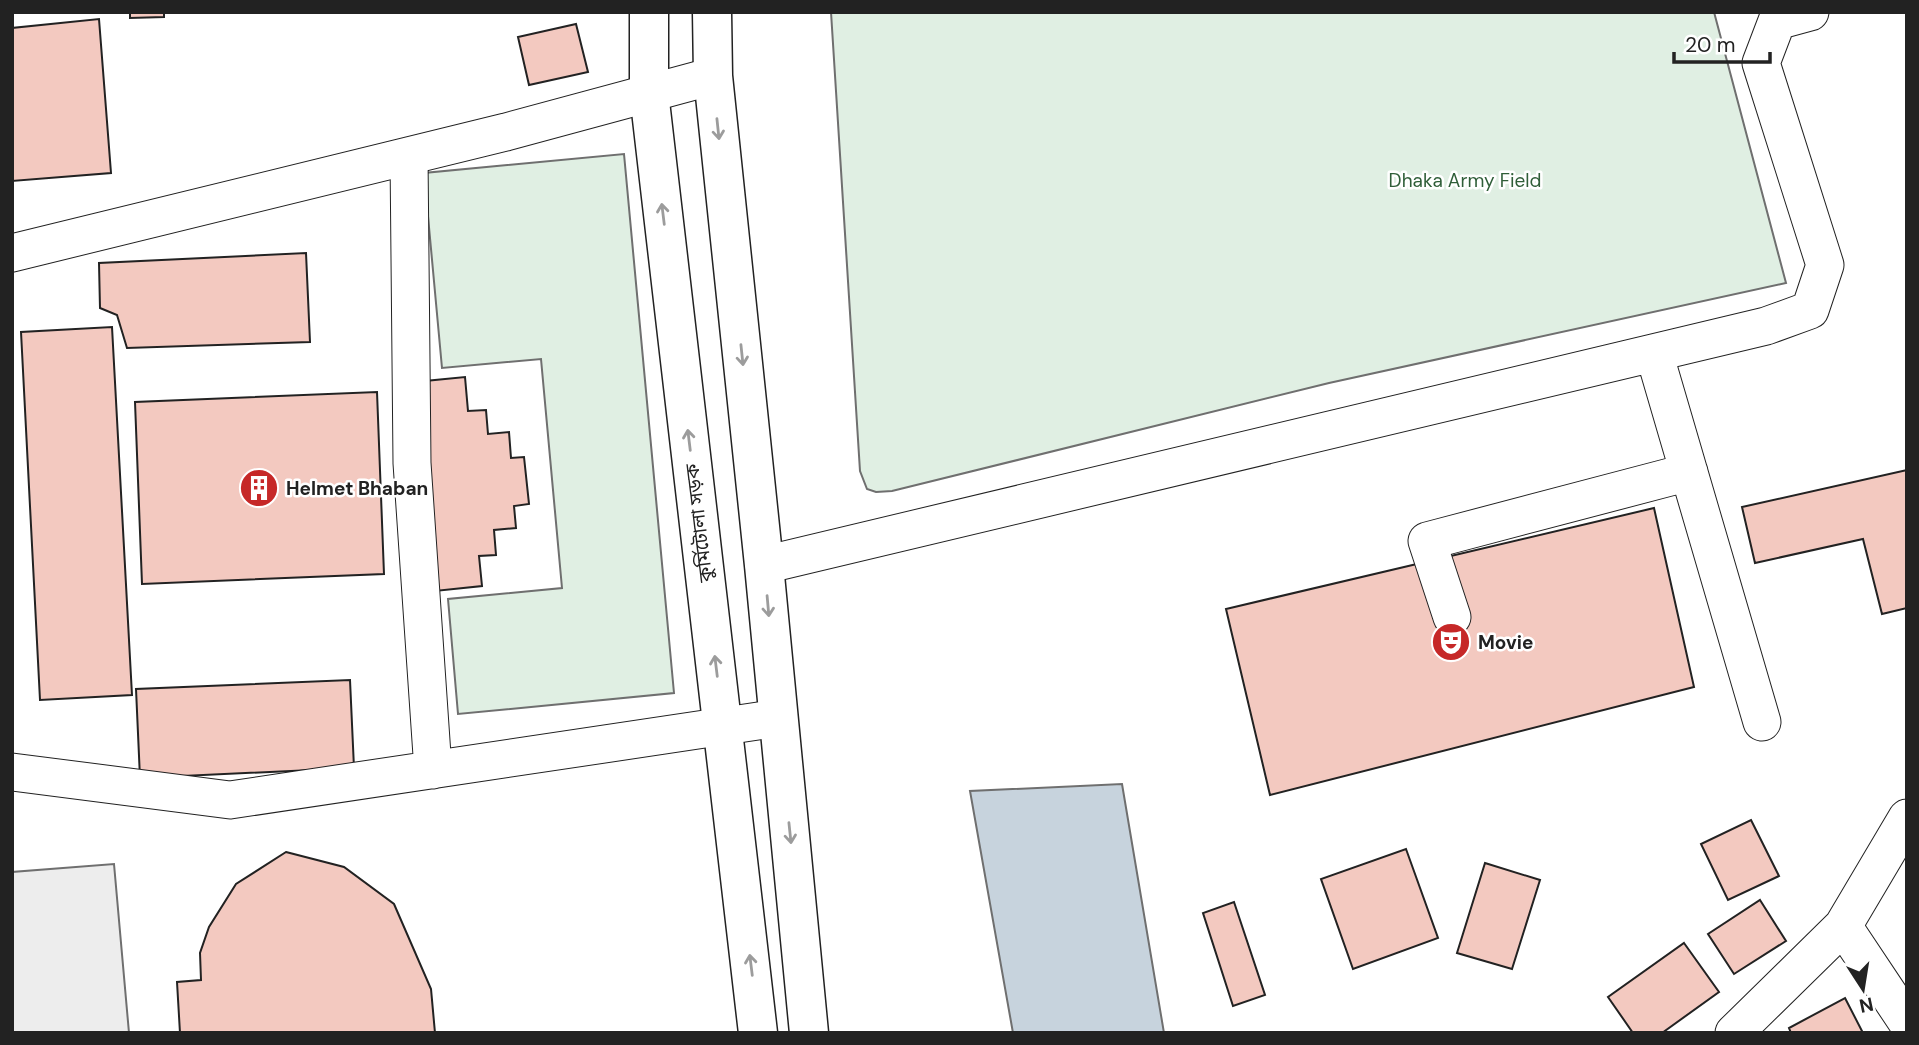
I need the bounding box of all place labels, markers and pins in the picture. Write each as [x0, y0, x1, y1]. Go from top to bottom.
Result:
building icon: Helmet Bhaban [238, 467, 280, 509]
place label: Helmet Bhaban [286, 476, 428, 501]
theatre icon: Movie [1430, 621, 1472, 663]
place label: Movie [1478, 630, 1533, 655]

